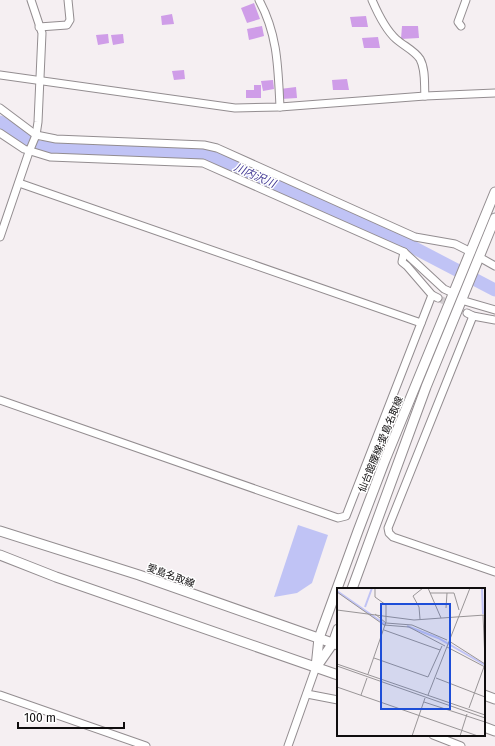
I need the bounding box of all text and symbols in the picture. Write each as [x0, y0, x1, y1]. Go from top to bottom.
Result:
water label: 川内沢川 [232, 161, 278, 191]
street label: 仙台館腰線;愛島名取線 [356, 395, 406, 494]
street label: 愛島名取線 [145, 562, 196, 590]
inset map [337, 588, 485, 736]
scale bar [18, 704, 124, 730]
text: 100 m [24, 711, 56, 725]

